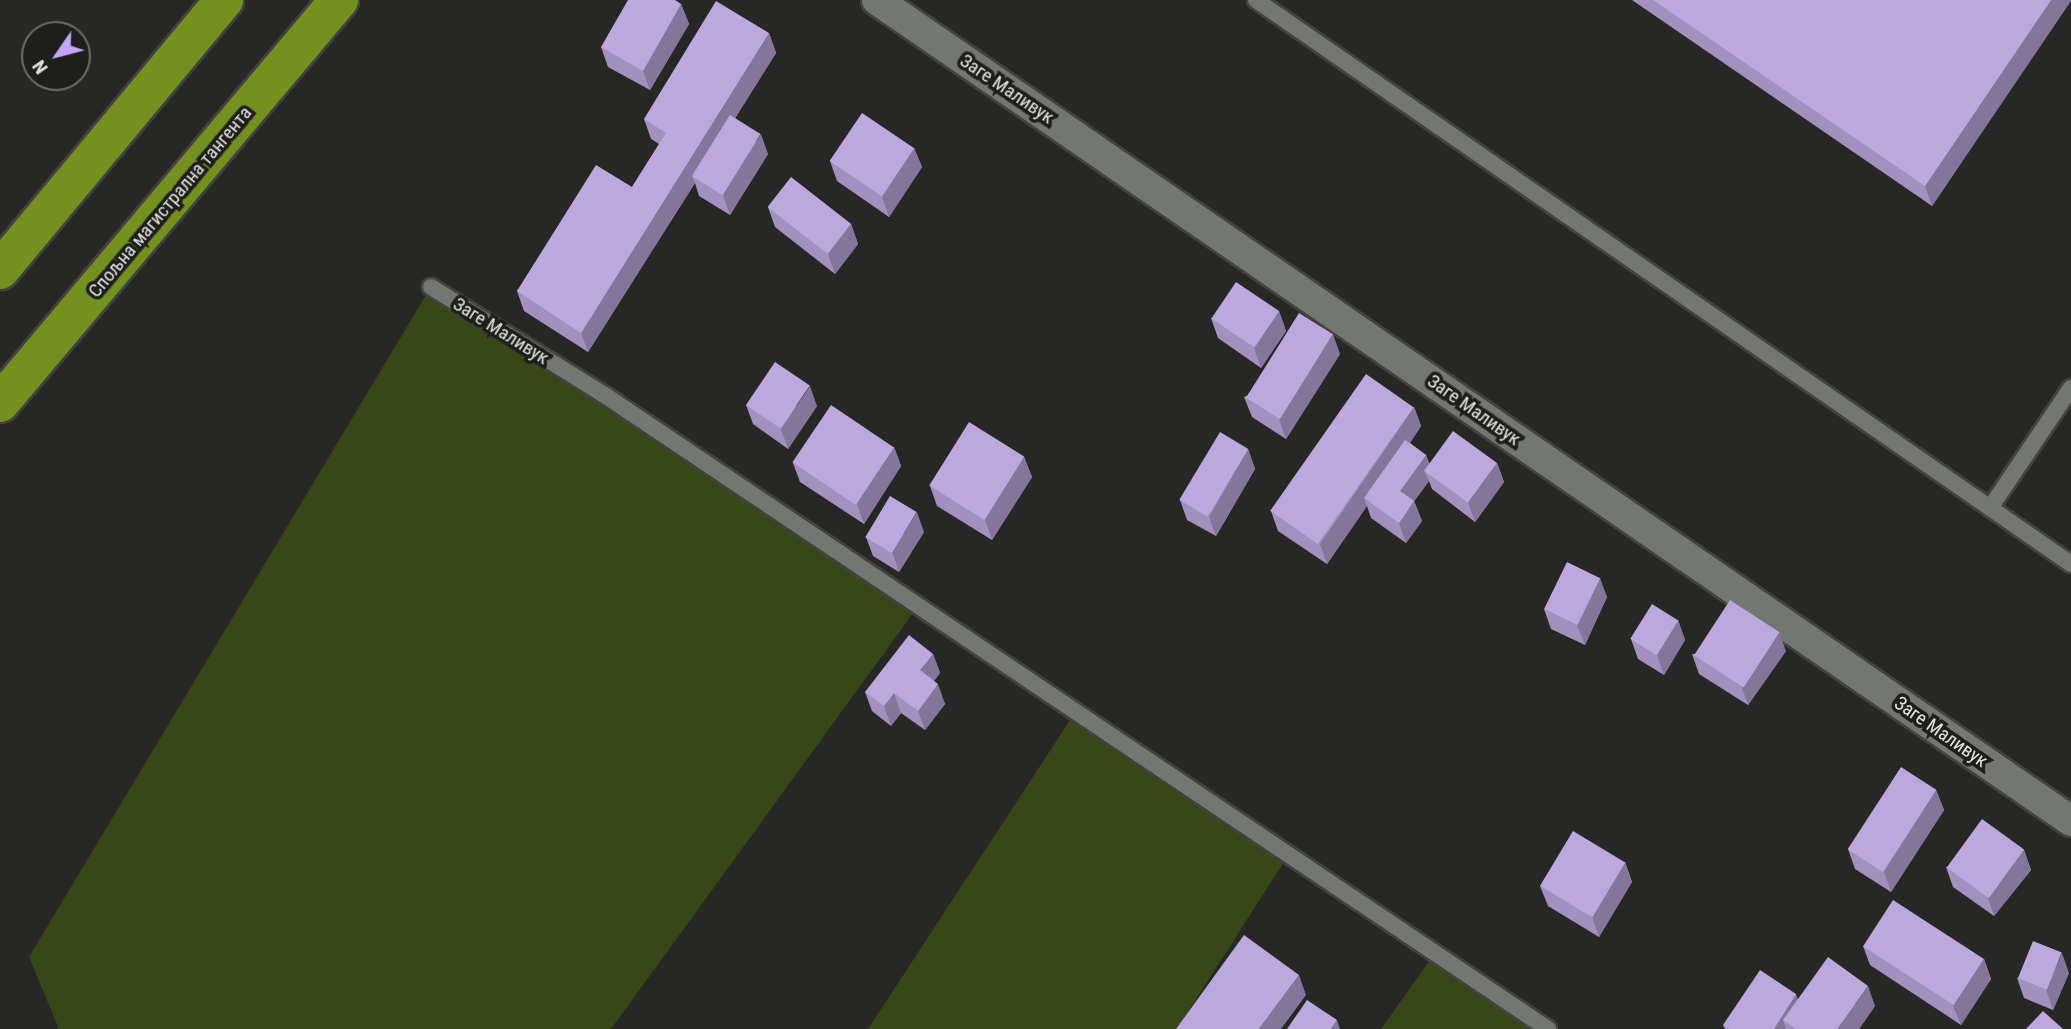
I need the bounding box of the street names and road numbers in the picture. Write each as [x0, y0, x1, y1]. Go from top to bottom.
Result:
street label: Заге Маливук [956, 49, 1058, 129]
street label: Спољна магистрална тангента [83, 102, 257, 302]
street label: Заге Маливук [449, 293, 553, 369]
street label: Заге Маливук [1423, 370, 1525, 450]
street label: Заге Маливук [1890, 692, 1992, 772]

